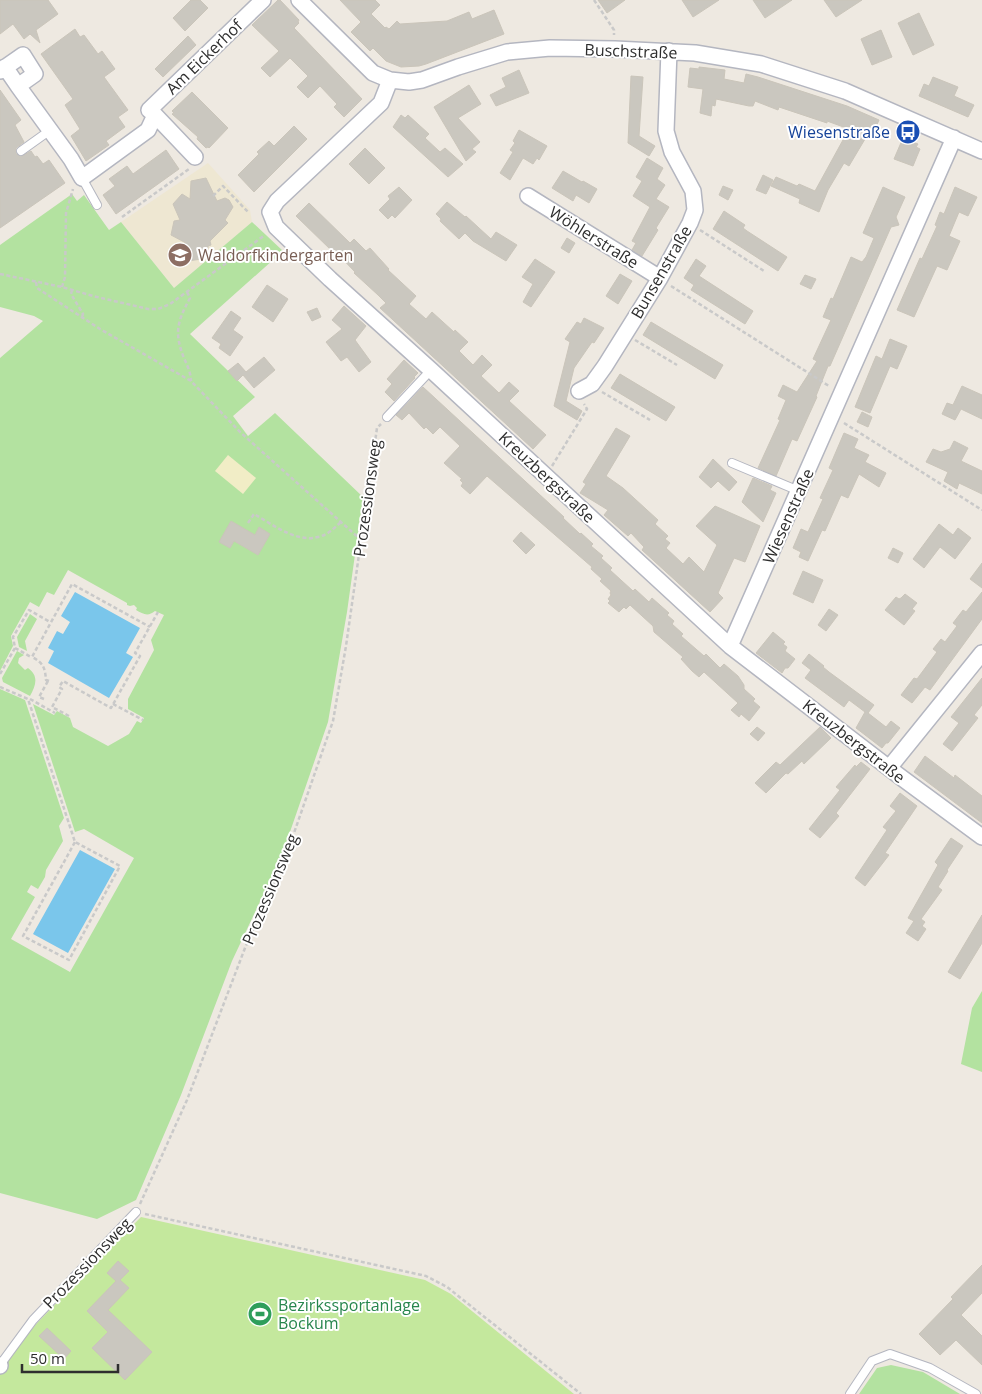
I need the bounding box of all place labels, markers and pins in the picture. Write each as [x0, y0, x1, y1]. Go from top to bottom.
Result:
bus stop icon: Wiesenstraße [895, 119, 921, 145]
place label: Wiesenstraße [788, 121, 890, 143]
school or university icon: Waldorfkindergarten [167, 242, 193, 268]
place label: Waldorfkindergarten [198, 244, 353, 266]
place label: Bezirkssportanlage Bockum [278, 1294, 420, 1334]
sports icon: Bezirkssportanlage Bockum [247, 1301, 273, 1327]

